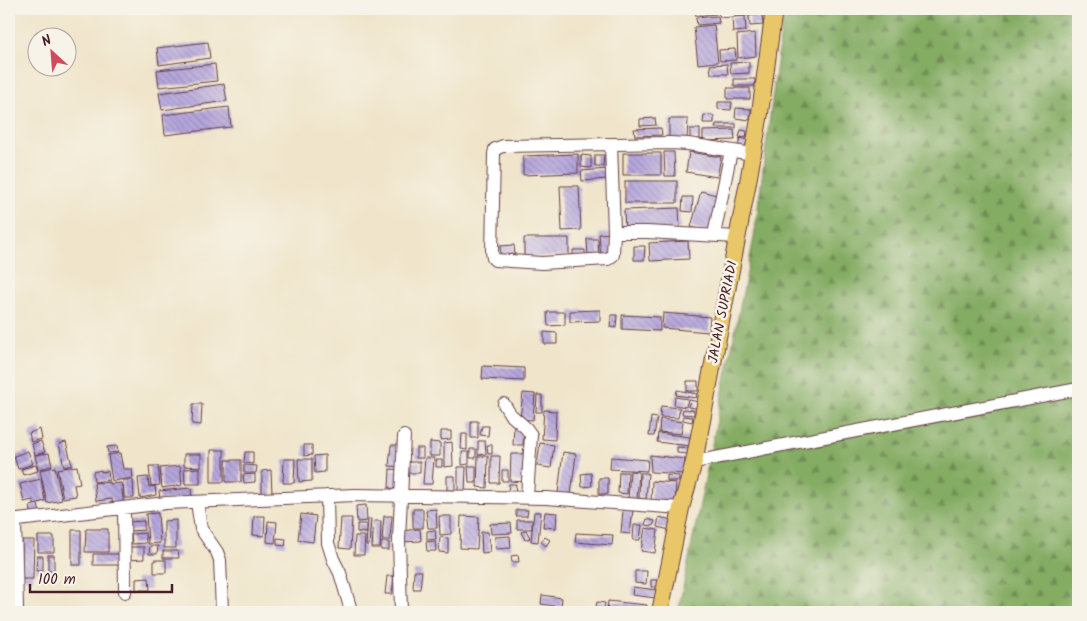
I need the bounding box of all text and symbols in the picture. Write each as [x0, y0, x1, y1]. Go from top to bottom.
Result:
north arrow [28, 28, 78, 78]
text: N [38, 29, 56, 53]
street label: JALAN SUPRIADI [702, 259, 744, 365]
scale bar [30, 561, 172, 593]
text: 100 m [38, 568, 76, 592]

